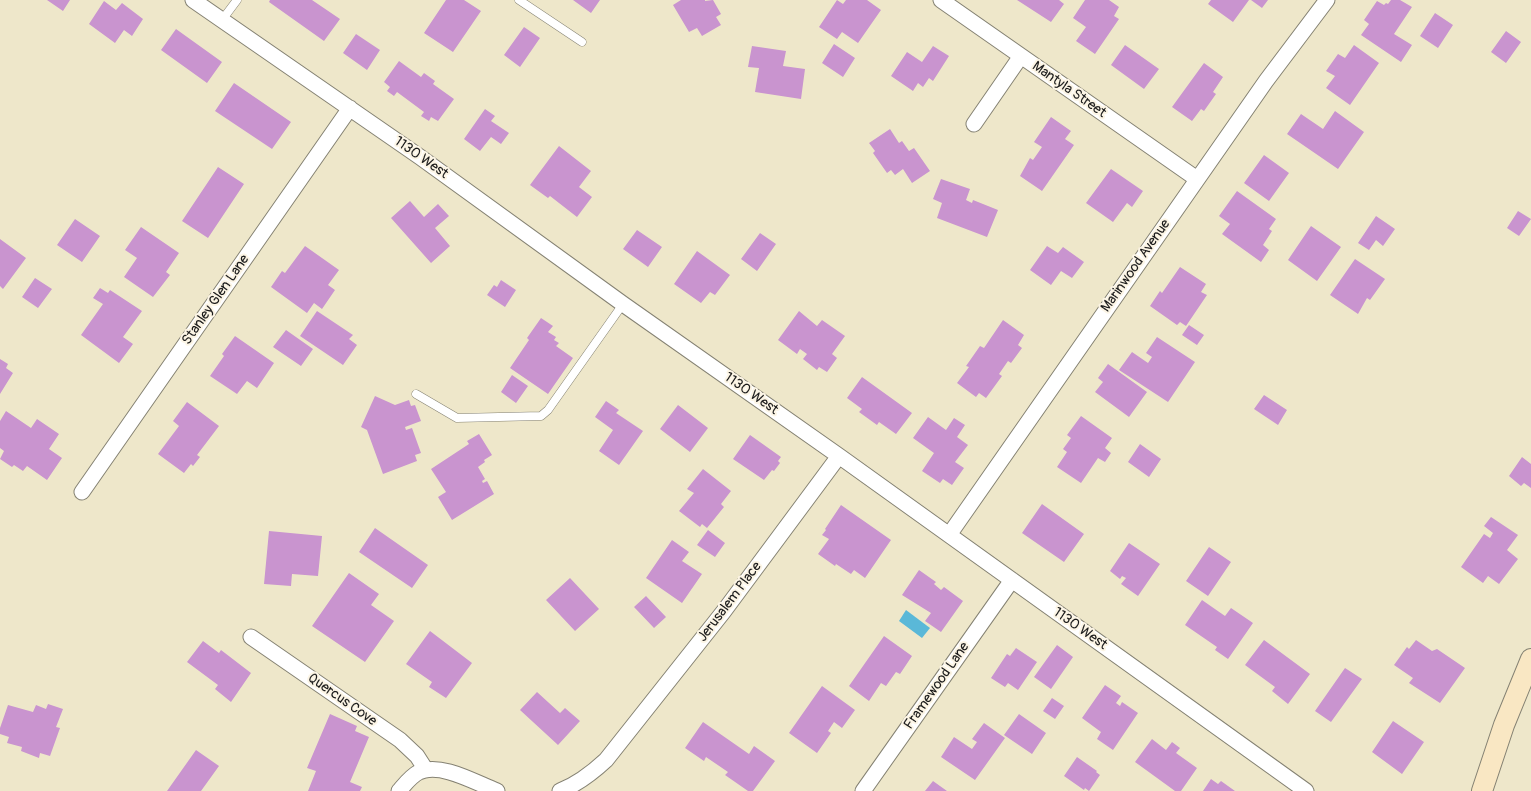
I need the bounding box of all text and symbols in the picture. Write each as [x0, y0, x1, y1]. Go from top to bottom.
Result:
street label: Mantyla Street [1029, 58, 1109, 122]
street label: 1130 West [391, 133, 451, 183]
street label: Marinwood Avenue [1098, 216, 1174, 316]
street label: Stanley Glen Lane [179, 252, 253, 348]
street label: 1130 West [721, 369, 781, 419]
street label: Jerusalem Place [695, 559, 765, 645]
street label: 1130 West [1050, 604, 1110, 654]
street label: Framewood Lane [901, 639, 973, 733]
street label: Quercus Cove [304, 670, 380, 730]

